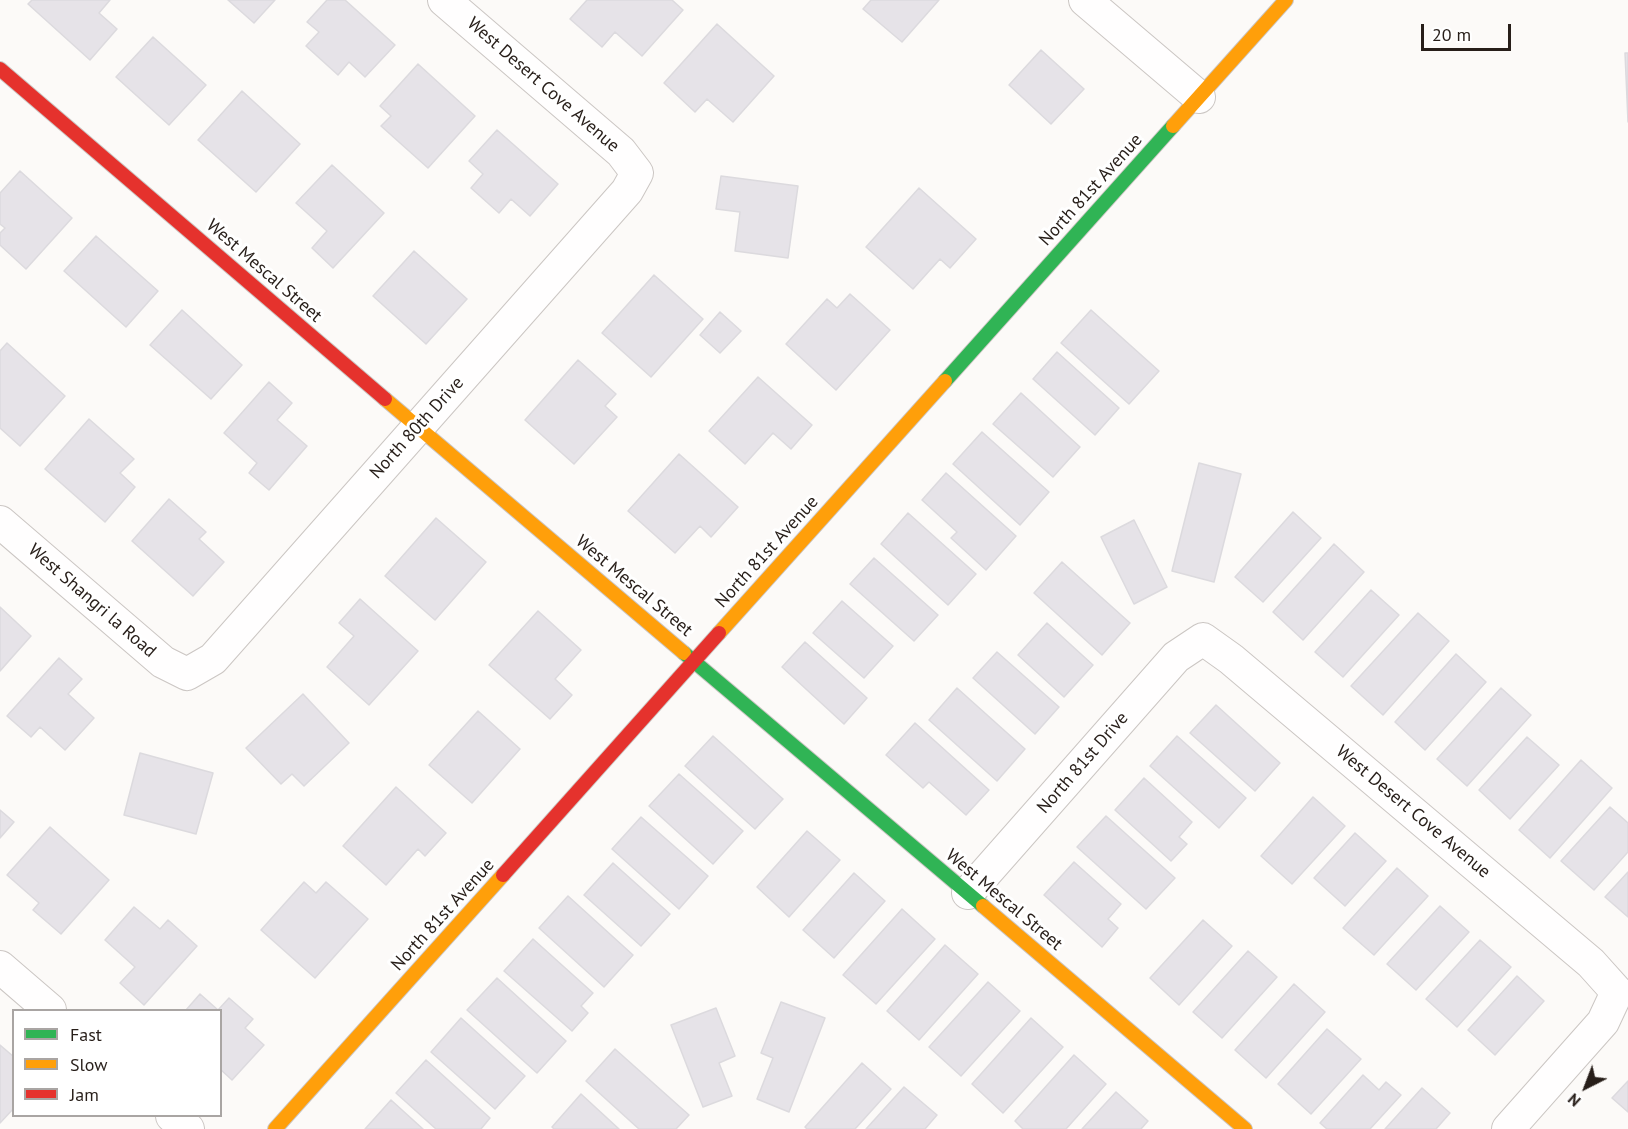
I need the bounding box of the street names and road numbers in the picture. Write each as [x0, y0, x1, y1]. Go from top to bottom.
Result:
street label: West Desert Cove Avenue [462, 13, 624, 157]
street label: North 81st Avenue [1035, 129, 1147, 251]
street label: West Mescal Street [202, 215, 326, 327]
street label: North 80th Drive [366, 373, 468, 483]
street label: North 81st Avenue [711, 491, 823, 613]
street label: West Mescal Street [571, 531, 697, 641]
street label: West Shangri la Road [24, 540, 160, 662]
street label: North 81st Drive [1033, 708, 1133, 818]
street label: West Desert Cove Avenue [1331, 741, 1495, 883]
street label: West Mescal Street [941, 845, 1067, 955]
street label: North 81st Avenue [387, 854, 499, 976]

